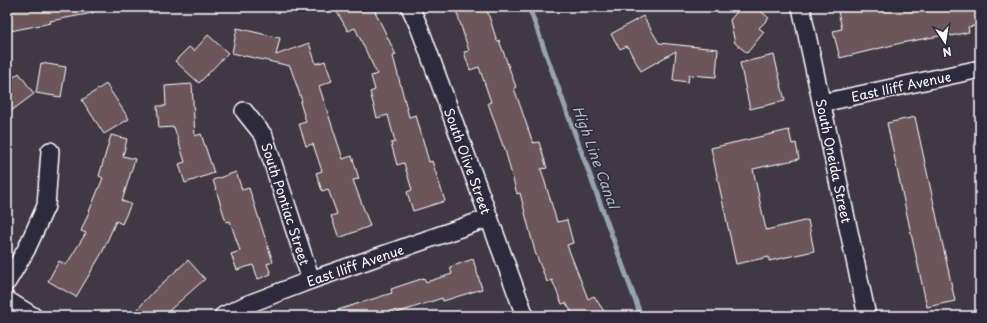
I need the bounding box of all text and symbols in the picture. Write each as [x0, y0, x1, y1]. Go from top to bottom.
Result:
north arrow [925, 22, 965, 62]
text: N [941, 43, 953, 62]
street label: East Iliff Avenue [849, 66, 953, 106]
street label: South Oneida Street [812, 97, 856, 225]
water label: High Line Canal [568, 103, 625, 213]
street label: South Olive Street [440, 105, 496, 217]
street label: South Pontiac Street [257, 140, 315, 268]
street label: East Iliff Avenue [304, 240, 406, 290]

